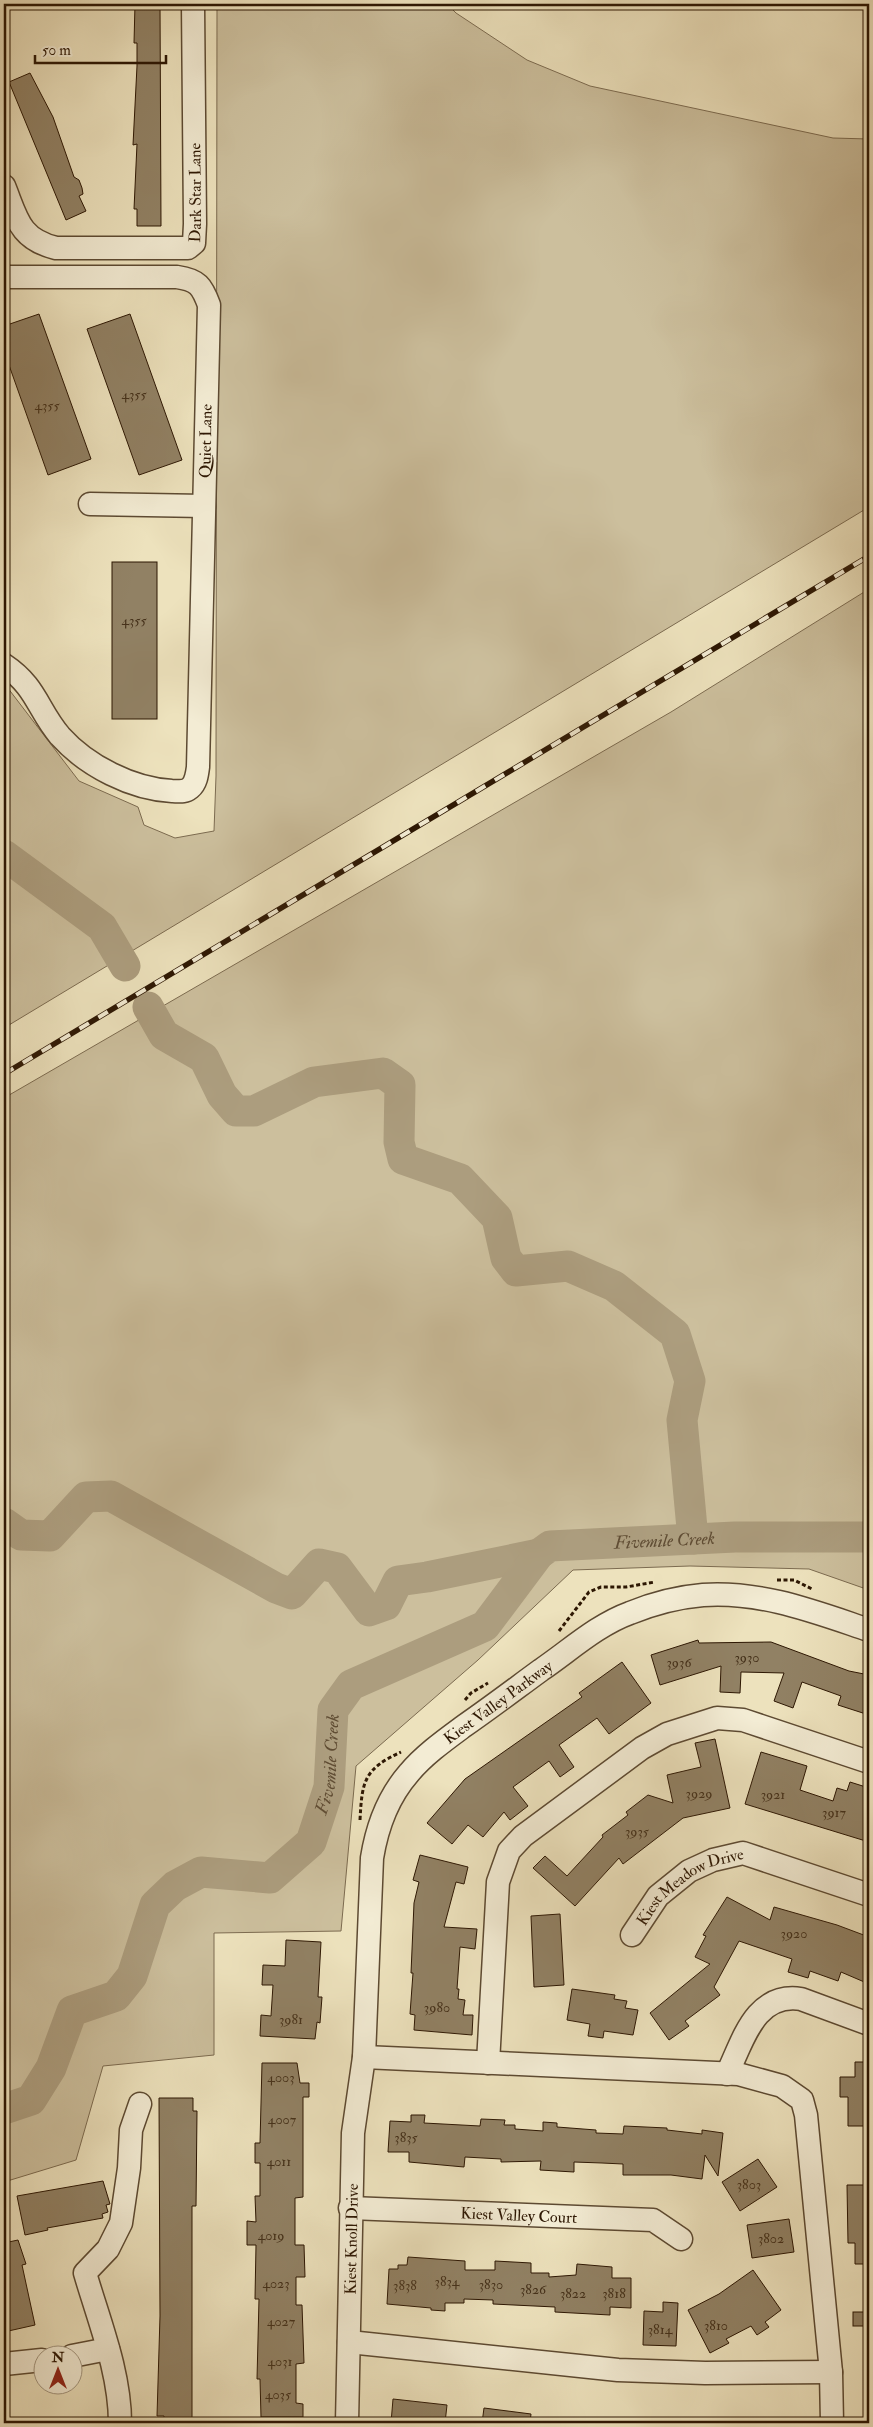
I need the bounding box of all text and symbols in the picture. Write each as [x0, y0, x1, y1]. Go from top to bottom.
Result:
scale bar [35, 32, 166, 64]
text: 50 m [42, 41, 71, 60]
street label: Dark Star Lane [185, 142, 206, 243]
house number: 4355 [121, 386, 147, 403]
house number: 4355 [34, 397, 60, 414]
street label: Quiet Lane [195, 403, 217, 478]
house number: 4355 [121, 612, 147, 629]
water label: Fivemile Creek [613, 1527, 715, 1555]
house number: 3930 [734, 1649, 760, 1666]
house number: 3936 [667, 1654, 692, 1671]
street label: Kiest Valley Parkway [440, 1656, 557, 1749]
water label: Fivemile Creek [310, 1714, 345, 1818]
house number: 3929 [686, 1785, 712, 1802]
house number: 3921 [761, 1786, 785, 1803]
house number: 3917 [822, 1804, 847, 1821]
house number: 3935 [625, 1823, 650, 1840]
street label: Kiest Meadow Drive [632, 1844, 746, 1929]
house number: 3920 [781, 1925, 807, 1942]
house number: 3980 [424, 1999, 450, 2016]
house number: 3981 [279, 2011, 303, 2028]
house number: 4003 [267, 2069, 295, 2086]
house number: 4007 [268, 2111, 297, 2128]
house number: 3835 [394, 2129, 419, 2146]
house number: 4011 [267, 2153, 291, 2170]
house number: 3803 [737, 2176, 761, 2193]
street label: Kiest Knoll Drive [341, 2183, 363, 2295]
street label: Kiest Valley Court [460, 2203, 578, 2228]
house number: 4019 [258, 2227, 284, 2244]
house number: 3802 [758, 2230, 784, 2247]
house number: 3834 [435, 2273, 461, 2290]
house number: 4023 [262, 2275, 290, 2292]
house number: 3830 [479, 2276, 503, 2293]
house number: 3838 [393, 2277, 417, 2294]
house number: 3826 [520, 2281, 547, 2298]
house number: 3822 [560, 2285, 586, 2302]
house number: 3818 [602, 2285, 626, 2302]
house number: 4027 [267, 2313, 296, 2330]
house number: 3810 [704, 2317, 728, 2334]
house number: 3814 [648, 2321, 674, 2338]
north arrow [32, 2344, 82, 2394]
text: N [51, 2349, 65, 2366]
house number: 4031 [267, 2353, 293, 2370]
house number: 4035 [265, 2386, 292, 2403]

